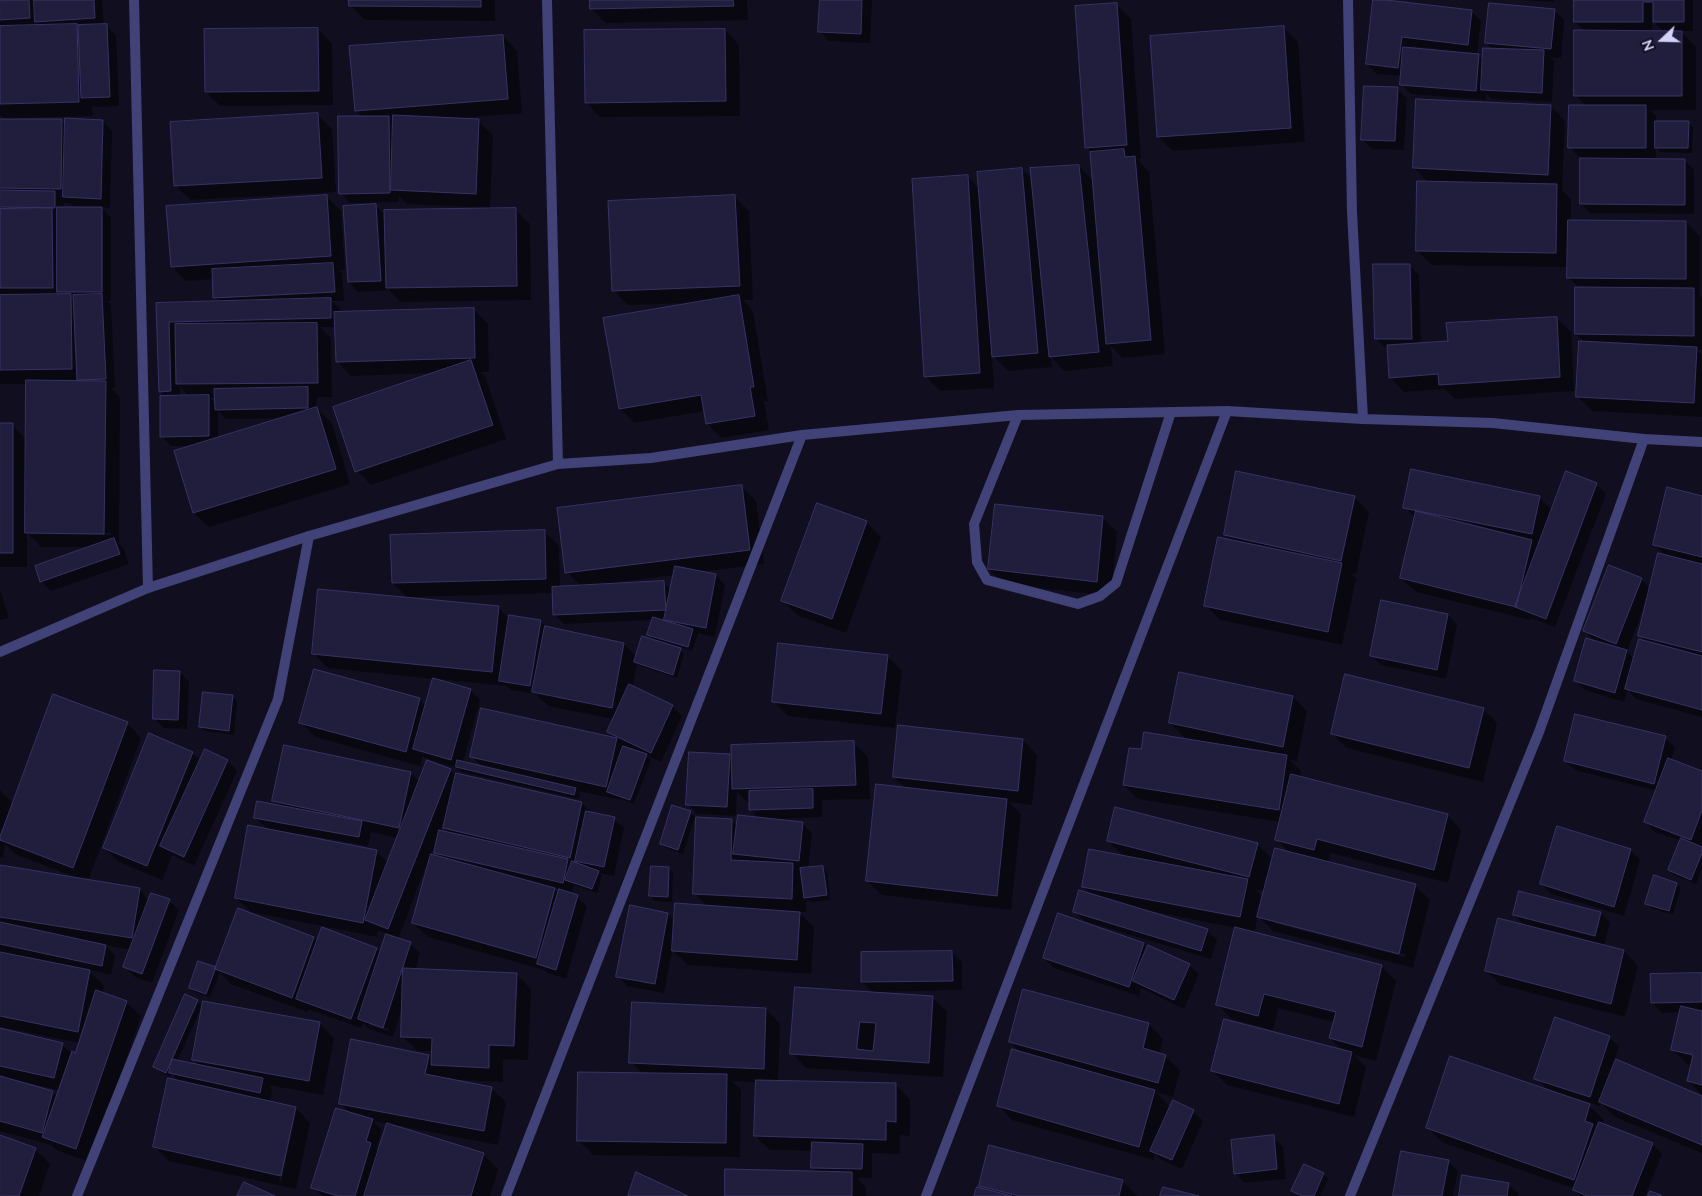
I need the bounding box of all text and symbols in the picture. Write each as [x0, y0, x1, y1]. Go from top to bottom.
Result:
north arrow [1637, 15, 1687, 65]
text: N [1638, 37, 1658, 54]

